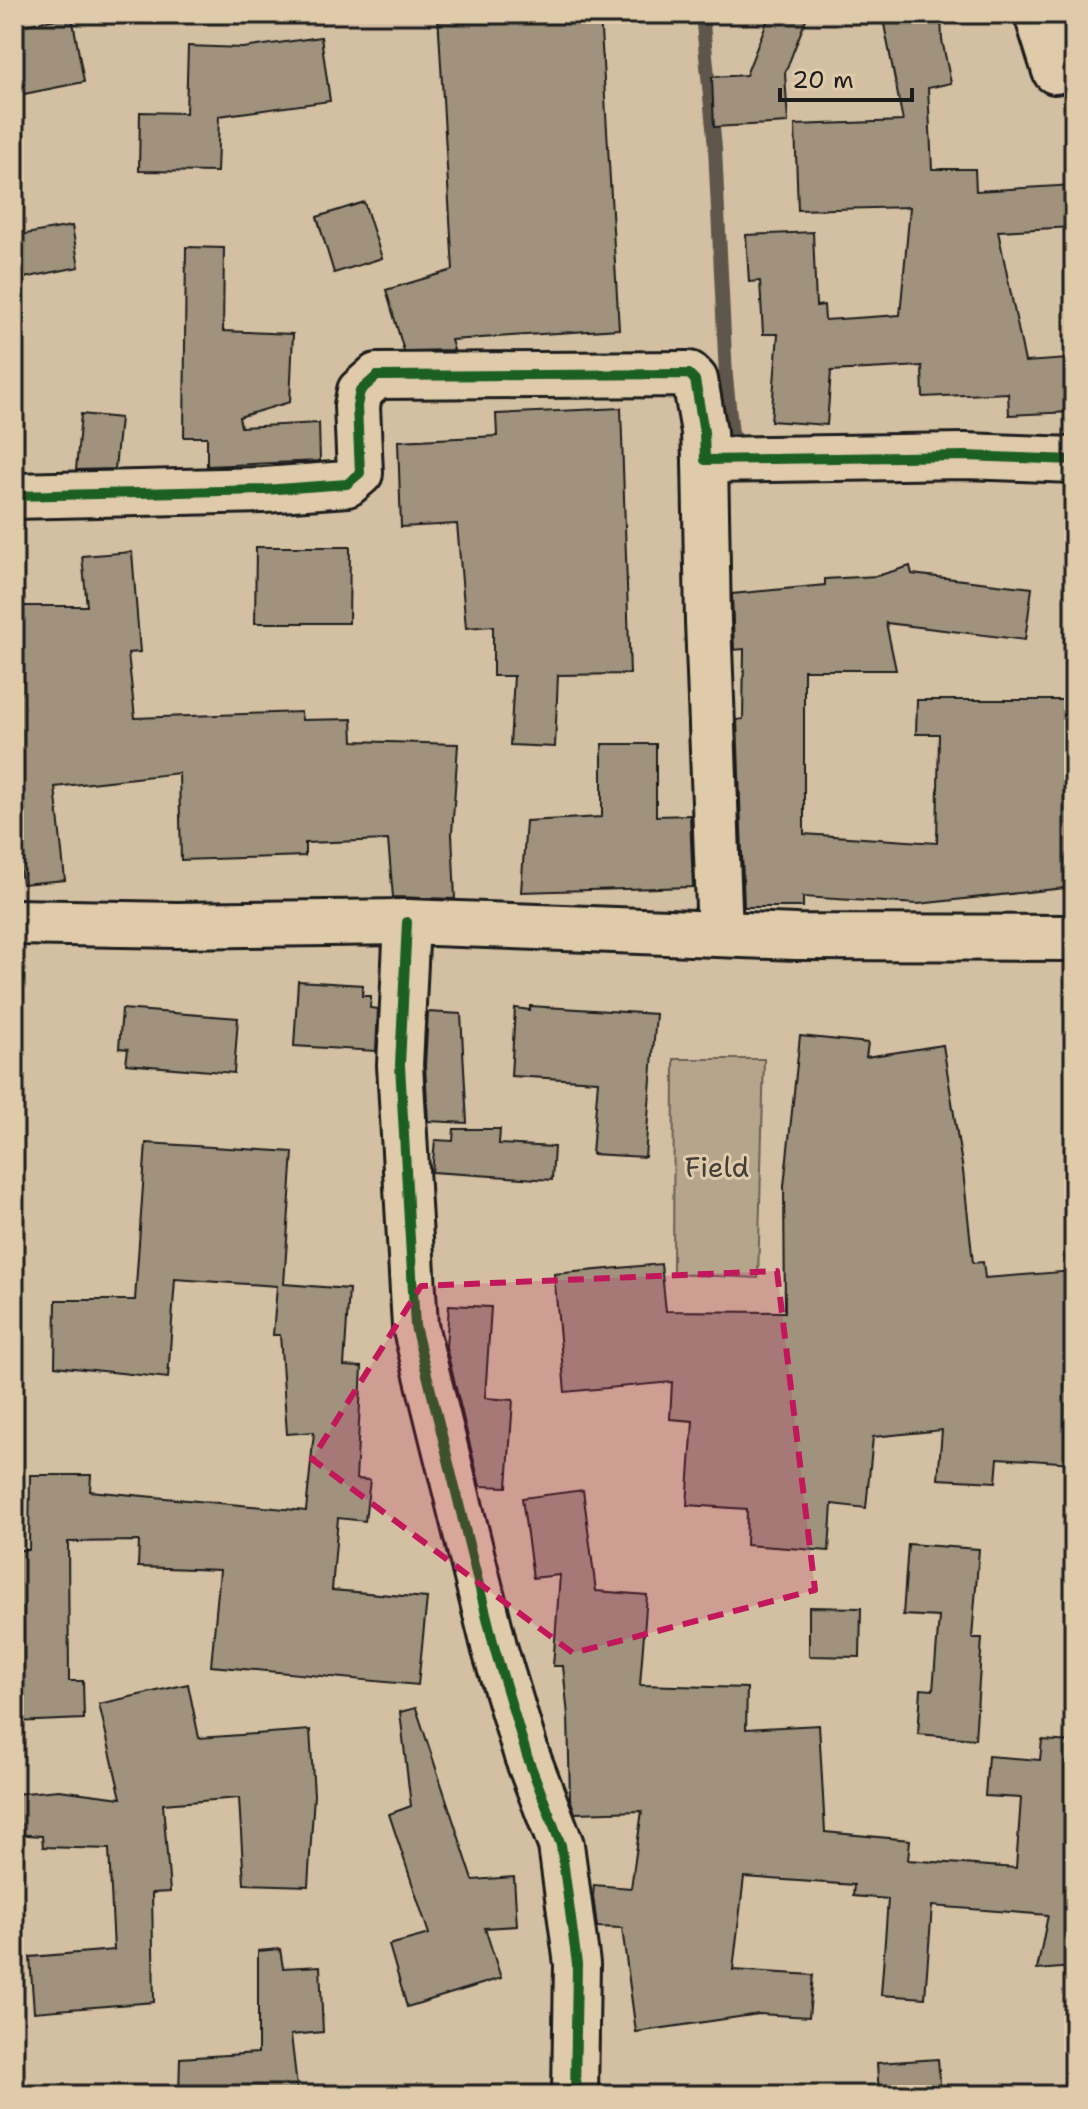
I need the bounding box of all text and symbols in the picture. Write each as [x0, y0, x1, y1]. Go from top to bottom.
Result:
scale bar [780, 52, 912, 102]
text: 20 m [792, 64, 854, 96]
park label: Field [685, 1148, 749, 1186]

